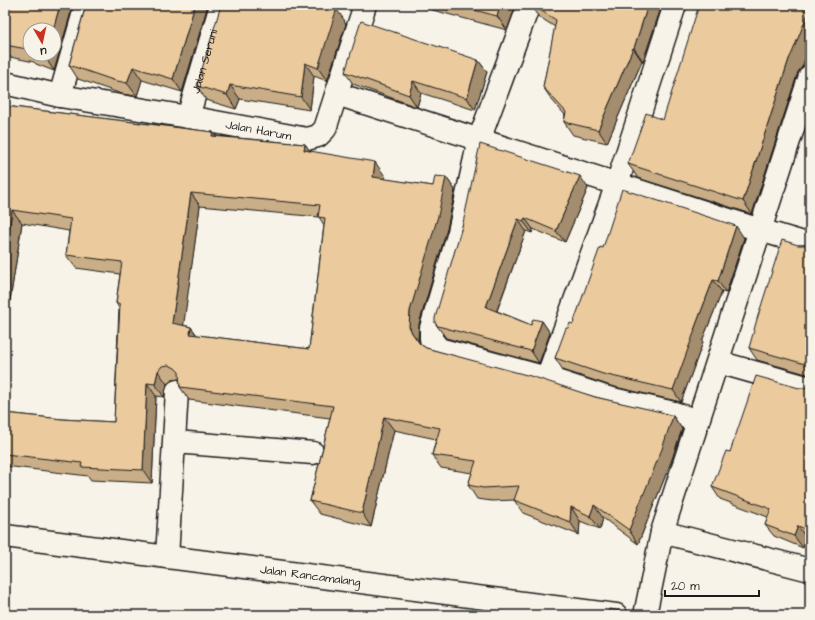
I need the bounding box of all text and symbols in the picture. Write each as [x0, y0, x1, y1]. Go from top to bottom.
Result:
north arrow [22, 22, 62, 62]
street label: Jalan Seruni [187, 27, 222, 96]
text: U [39, 43, 49, 59]
street label: Jalan Harum [224, 116, 293, 145]
street label: Jalan Rancamalang [259, 561, 362, 592]
scale bar [665, 572, 759, 598]
text: 20 m [671, 578, 700, 595]

